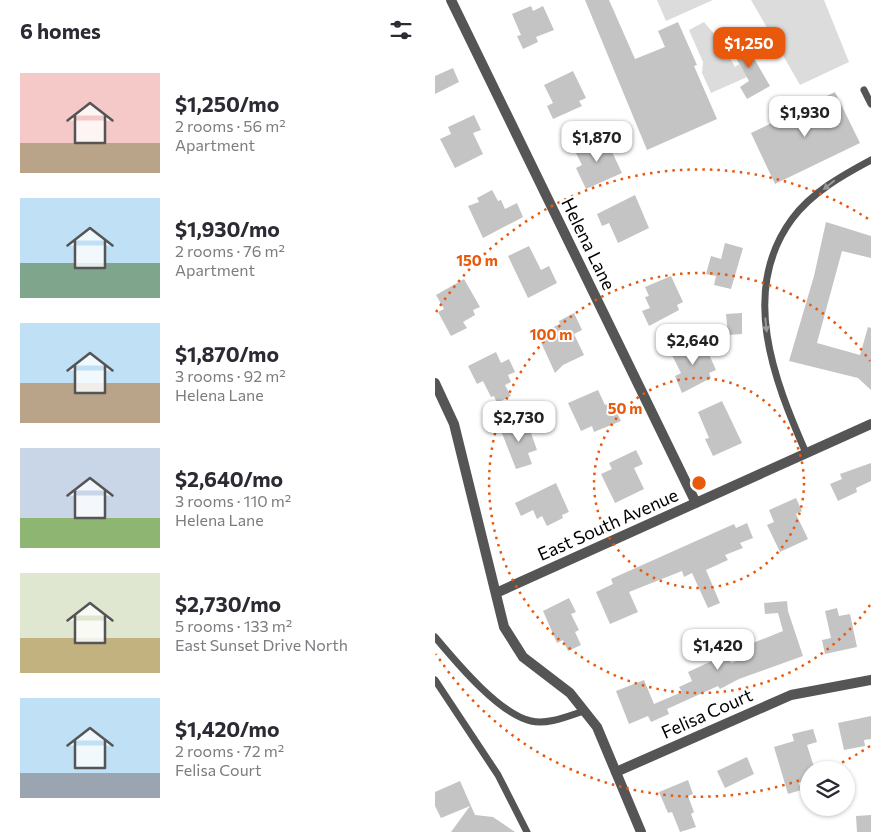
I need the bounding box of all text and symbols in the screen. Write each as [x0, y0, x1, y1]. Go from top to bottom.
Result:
icon: filters [387, 16, 415, 44]
text: 6 homes [20, 18, 101, 43]
pin: $1,250 [708, 27, 790, 69]
text: $1,250 [724, 33, 774, 52]
text: $1,250/mo [175, 91, 279, 116]
icon: home [60, 93, 120, 153]
pin: $1,930 [764, 96, 846, 138]
text: $1,930 [780, 102, 830, 121]
text: 2 rooms · 56 m² [175, 116, 286, 135]
pin: $1,870 [556, 120, 638, 163]
text: $1,870 [572, 127, 622, 146]
text: Apartment [175, 135, 255, 154]
one-way arrow [823, 179, 835, 190]
street label: Helena Lane [557, 194, 621, 293]
text: $1,930/mo [175, 216, 280, 241]
icon: home [60, 218, 120, 278]
text: 2 rooms · 76 m² [175, 241, 285, 260]
text: 150 m [456, 251, 498, 269]
text: Apartment [175, 260, 255, 279]
one-way arrow [762, 318, 770, 334]
pin: $2,640 [652, 324, 734, 366]
text: 100 m [530, 325, 572, 343]
text: $2,640 [667, 330, 719, 349]
text: $1,870/mo [175, 341, 279, 366]
icon: home [60, 343, 120, 403]
text: 3 rooms · 92 m² [175, 366, 286, 385]
text: Helena Lane [175, 385, 264, 404]
text: 50 m [608, 399, 642, 417]
pin: $2,730 [478, 400, 560, 443]
text: $2,730 [494, 407, 544, 426]
text: $2,640/mo [175, 466, 283, 491]
icon: home [60, 468, 120, 528]
centre of rings [690, 474, 708, 492]
street label: East South Avenue [534, 483, 681, 565]
text: 3 rooms · 110 m² [175, 491, 291, 510]
text: Helena Lane [175, 510, 264, 529]
text: $2,730/mo [175, 591, 281, 616]
icon: home [60, 593, 120, 653]
text: 5 rooms · 133 m² [175, 616, 292, 635]
pin: $1,420 [677, 628, 759, 671]
text: East Sunset Drive North [175, 635, 348, 654]
text: $1,420 [693, 635, 743, 654]
street label: Felisa Court [658, 683, 756, 743]
text: $1,420/mo [175, 716, 279, 741]
icon: home [60, 718, 120, 778]
text: 2 rooms · 72 m² [175, 741, 284, 760]
text: Felisa Court [175, 760, 262, 779]
map controls [800, 761, 855, 816]
button: layers [800, 761, 855, 816]

